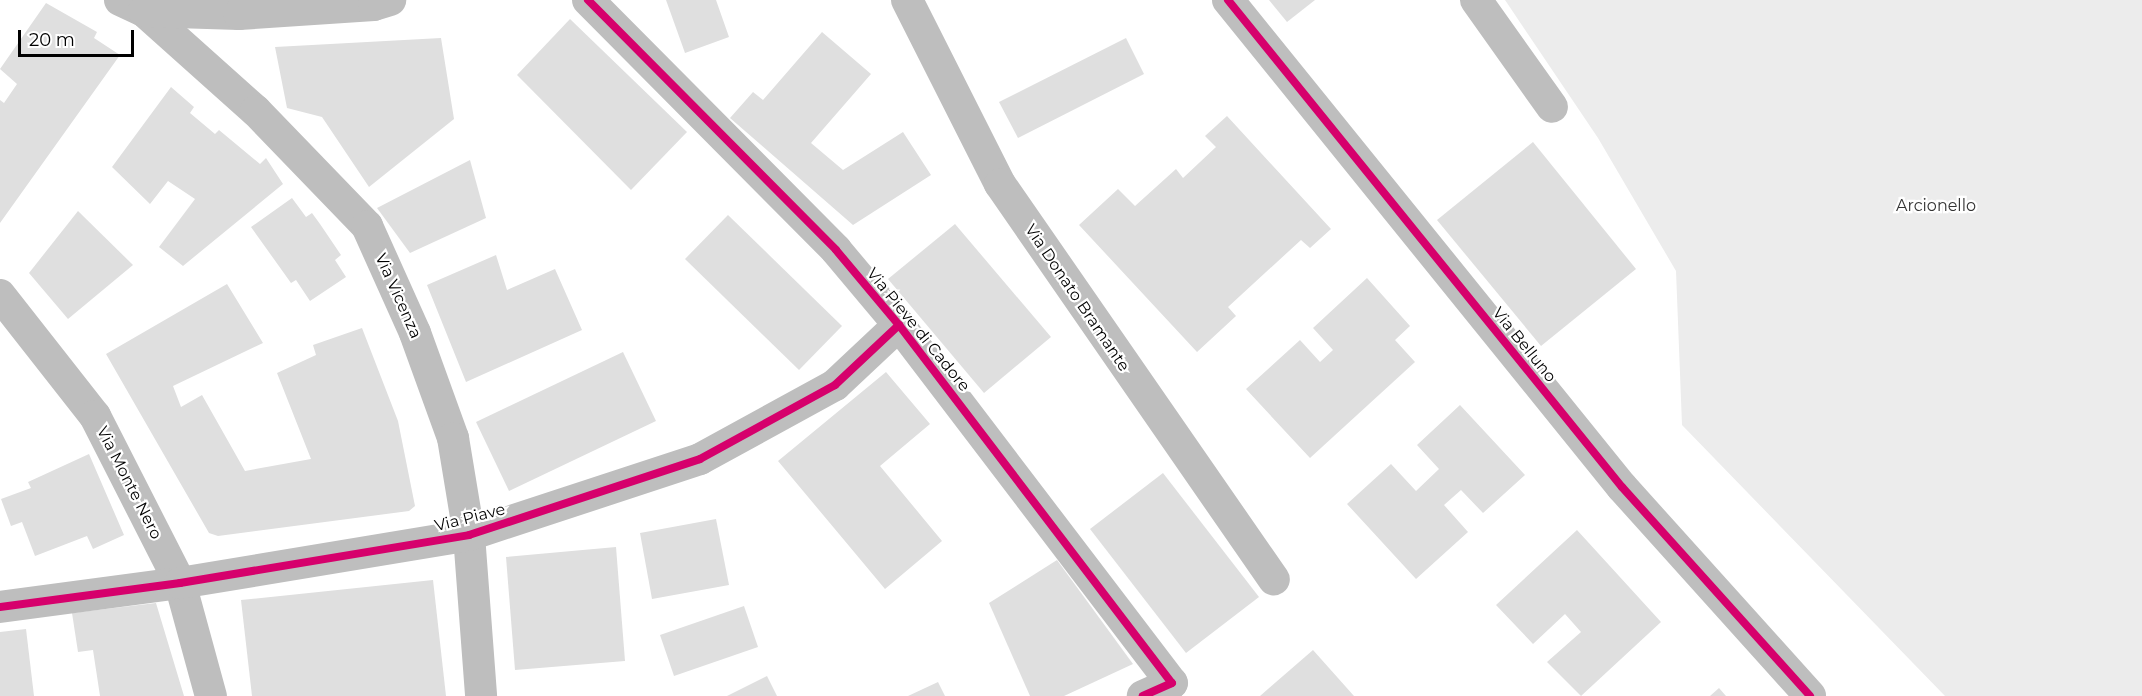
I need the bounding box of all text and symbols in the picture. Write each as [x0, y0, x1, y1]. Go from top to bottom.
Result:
scale bar [21, 18, 136, 56]
text: 20 m [29, 29, 75, 51]
park label: Arcionello [1896, 196, 1976, 216]
street label: Via Donato Bramante [1021, 221, 1133, 375]
street label: Via Vicenza [371, 251, 425, 341]
street label: Via Pieve di Cadore [862, 264, 974, 396]
street label: Via Belluno [1488, 304, 1560, 386]
street label: Via Monte Nero [92, 423, 166, 543]
street label: Via Piave [433, 500, 507, 536]

